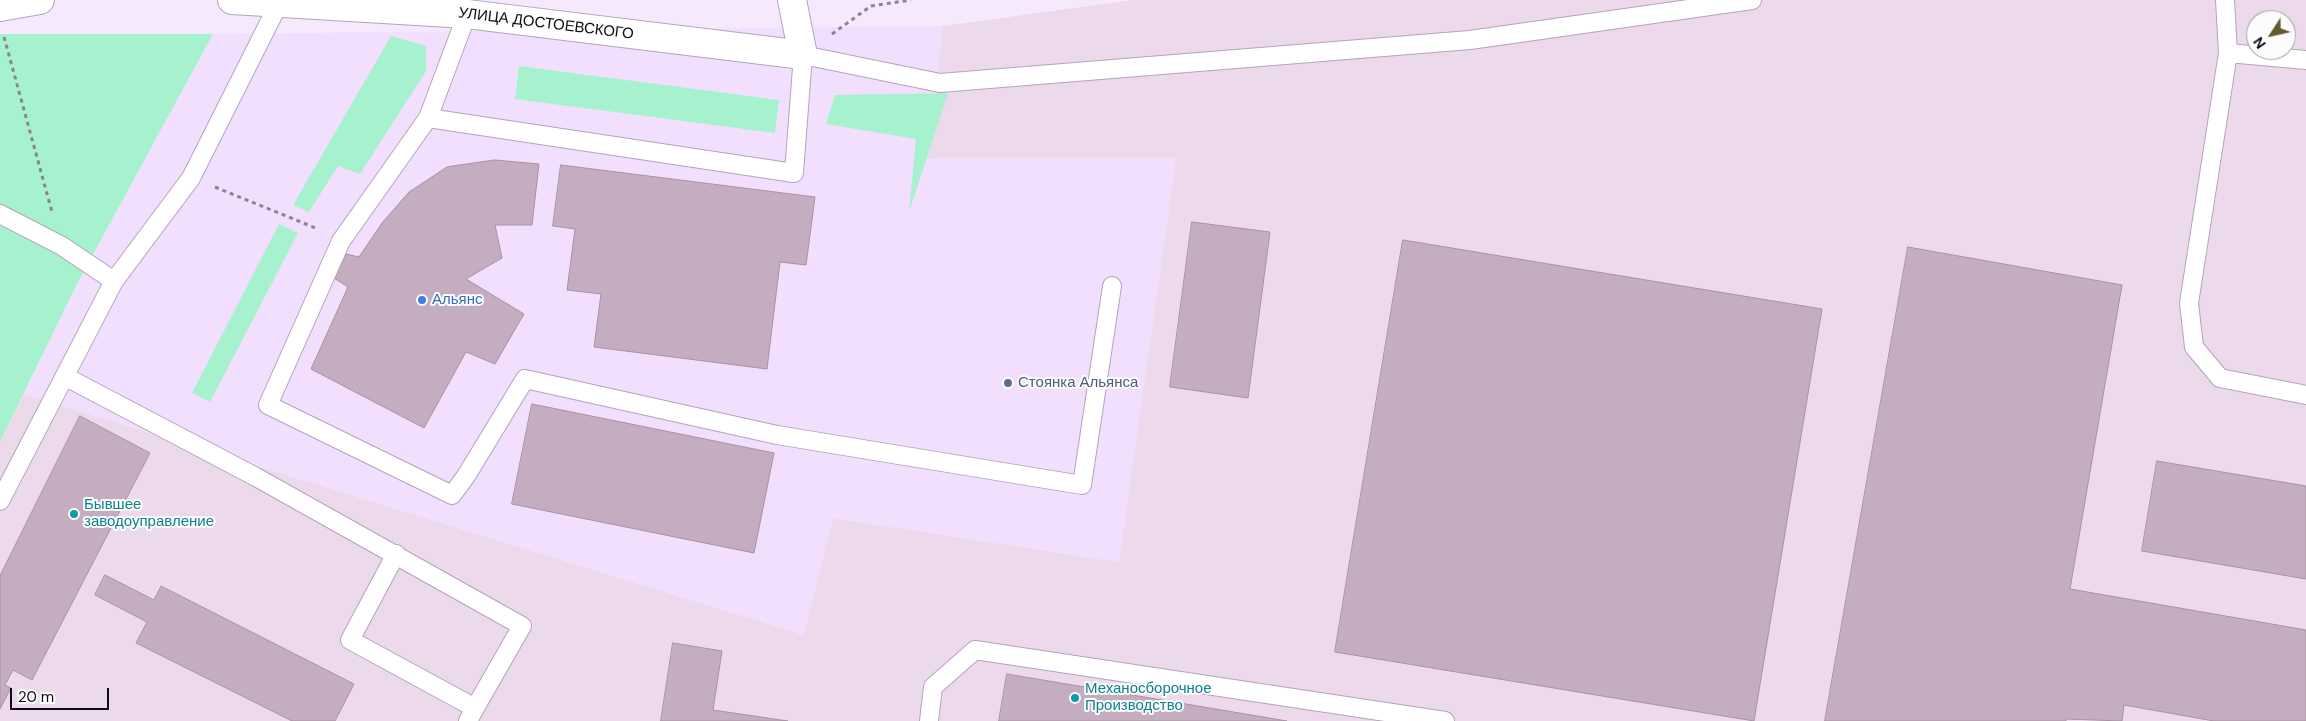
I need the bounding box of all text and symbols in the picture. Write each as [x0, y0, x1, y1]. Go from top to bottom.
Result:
street label: УЛИЦА ДОСТОЕВСКОГО [457, 4, 635, 44]
north arrow [2246, 10, 2296, 60]
text: N [2249, 34, 2270, 52]
place label: Альянс [432, 291, 482, 309]
marker: Альянс [416, 294, 428, 306]
place label: Стоянка Альянса [1018, 374, 1138, 392]
marker: Стоянка Альянса [1002, 377, 1014, 389]
place label: Бывшее заводоуправление [84, 496, 214, 531]
marker: Бывшее заводоуправление [68, 508, 80, 520]
scale bar [12, 678, 111, 710]
place label: Механосборочное Производство [1085, 680, 1212, 715]
text: 20 m [18, 687, 54, 707]
marker: Механосборочное Производство [1069, 692, 1081, 704]

